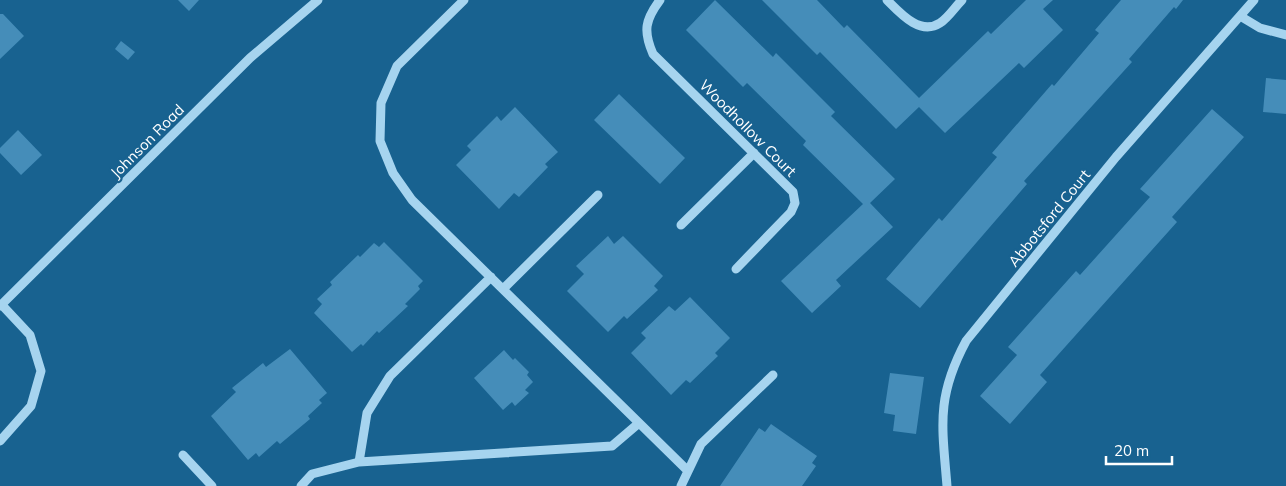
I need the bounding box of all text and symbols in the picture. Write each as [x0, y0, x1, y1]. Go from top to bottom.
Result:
street label: Woodhollow Court [695, 75, 801, 181]
street label: Johnson Road [106, 100, 188, 182]
street label: Abbotsford Court [1004, 165, 1094, 271]
scale bar [1106, 434, 1172, 466]
text: 20 m [1114, 441, 1149, 460]

